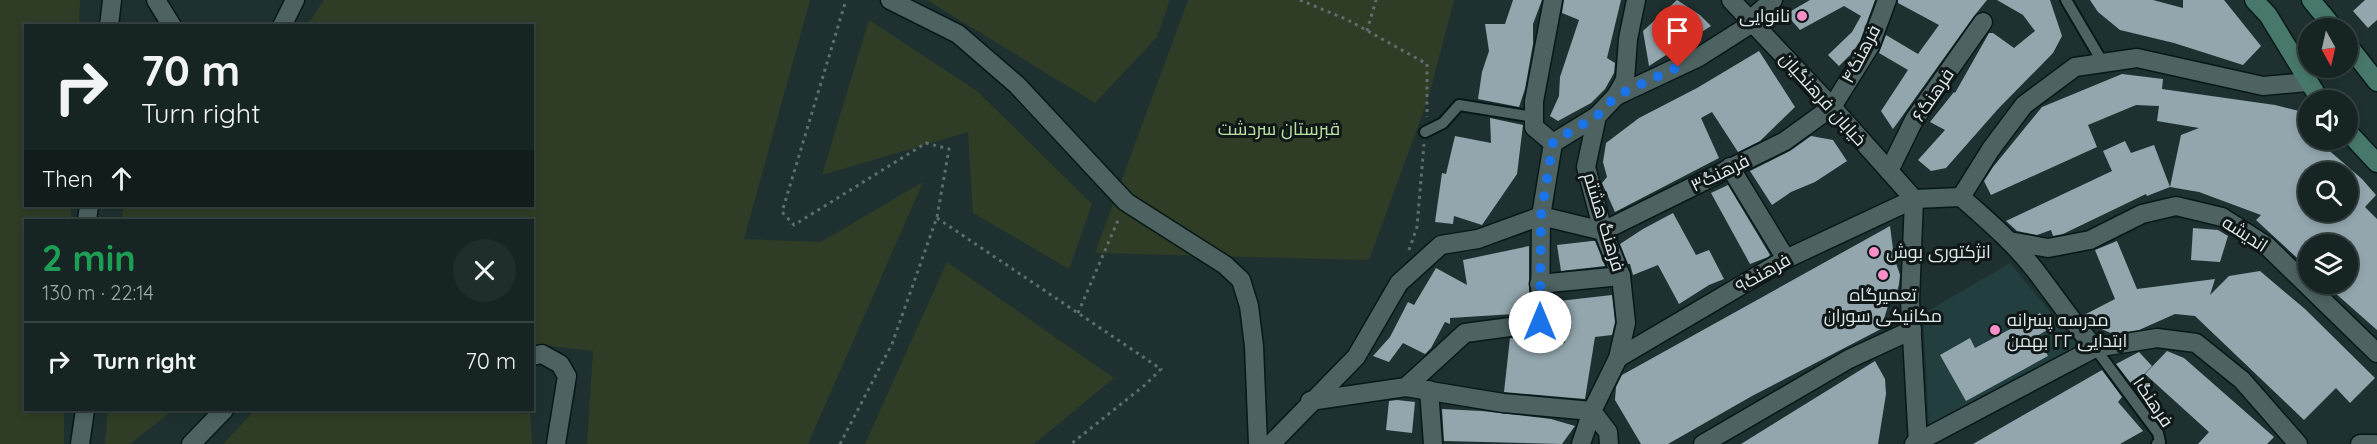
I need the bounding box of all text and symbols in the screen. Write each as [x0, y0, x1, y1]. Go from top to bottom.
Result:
place label: نانوایی [1739, 4, 1790, 27]
pin [1652, 5, 1703, 67]
marker: نانوایی [1795, 9, 1809, 23]
icon: arrive [1661, 14, 1694, 47]
north arrow [2298, 18, 2358, 78]
map controls [2298, 18, 2358, 294]
street label: فرهنگ۴ [1836, 21, 1885, 87]
text: 70 m [141, 44, 240, 97]
street label: خیابان فرهنگیان [1775, 47, 1872, 151]
icon: right [42, 48, 120, 126]
street label: فرهنگ۶ [1906, 64, 1959, 126]
button: sound [2298, 90, 2358, 150]
text: Turn right [141, 96, 260, 130]
park label: قبرستان سردشت [1218, 117, 1340, 140]
street label: فرهنگ۳ [1687, 148, 1753, 197]
icon: ahead [105, 162, 138, 195]
button: search [2298, 162, 2358, 222]
text: Then [42, 165, 93, 193]
street label: فرهنگ هشتم [1578, 169, 1630, 275]
street label: اندیشه [2218, 210, 2272, 257]
button: layers [2298, 234, 2358, 294]
text: 2 min [42, 235, 136, 280]
button: close [453, 239, 516, 302]
place label: انژکتوری بوش [1886, 240, 1991, 263]
marker: انژکتوری بوش [1867, 245, 1881, 259]
street label: فرهنگ۹ [1731, 248, 1794, 298]
marker: تعمیرگاه مکانیکی سوران [1876, 268, 1890, 282]
text: 130 m · 22:14 [42, 280, 154, 305]
place label: تعمیرگاه مکانیکی سوران [1824, 283, 1942, 327]
position arrow [1508, 290, 1572, 354]
place label: مدرسه پسرانه ابتدایی ۲۲ بهمن [2007, 308, 2127, 352]
marker: مدرسه پسرانه ابتدایی ۲۲ بهمن [1988, 323, 2002, 337]
icon: right [42, 345, 75, 378]
text: Turn right [93, 347, 197, 375]
text: 70 m [466, 347, 516, 375]
street label: فرهنگ۱ [2128, 372, 2179, 431]

